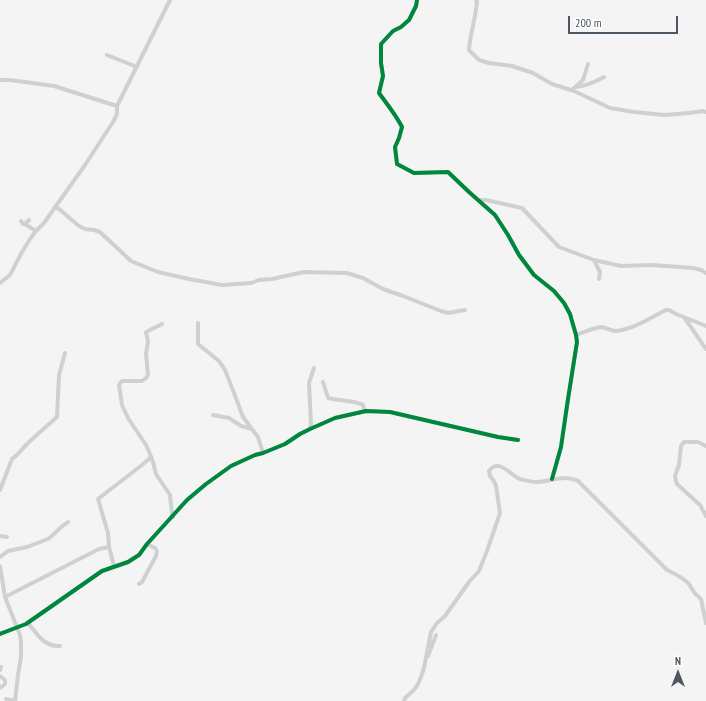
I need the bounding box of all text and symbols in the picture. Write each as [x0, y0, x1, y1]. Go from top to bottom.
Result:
scale bar [570, 8, 680, 34]
text: 200 m [575, 15, 602, 30]
north arrow [658, 653, 698, 693]
text: N [675, 654, 681, 668]

